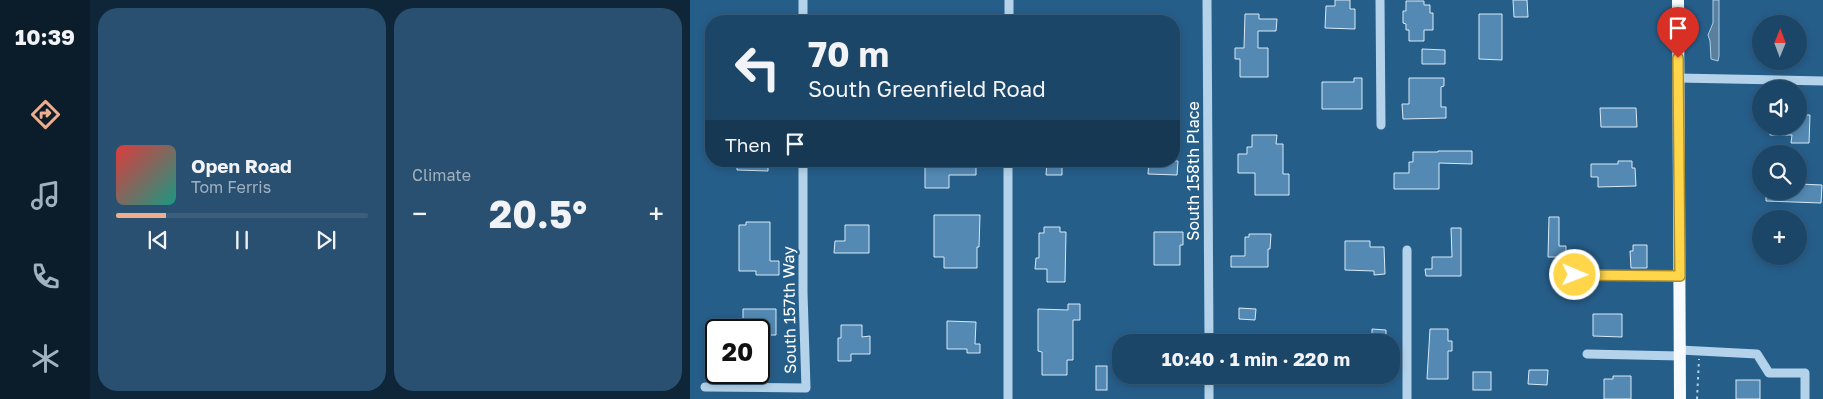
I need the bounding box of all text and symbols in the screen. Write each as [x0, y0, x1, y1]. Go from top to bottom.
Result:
pin [1657, 7, 1699, 58]
icon: arrive [1664, 14, 1692, 42]
north arrow [1752, 15, 1808, 70]
map controls [1752, 15, 1807, 265]
text: 10:39 [15, 23, 75, 50]
text: 70 m [808, 33, 889, 75]
icon: left [725, 35, 790, 100]
text: South Greenfield Road [808, 75, 1046, 102]
button: sound [1752, 80, 1807, 135]
icon: directions [28, 97, 63, 132]
street label: South 158th Place [1183, 101, 1203, 241]
icon: arrive [781, 130, 809, 158]
text: Then [725, 133, 771, 156]
button: search [1752, 145, 1807, 200]
text: Open Road [191, 154, 292, 177]
text: Climate [412, 165, 471, 185]
text: Tom Ferris [191, 177, 271, 197]
icon: music [28, 178, 63, 213]
text: 20.5° [489, 191, 587, 236]
text: − [412, 197, 427, 230]
text: + [649, 197, 664, 230]
button: + [1752, 210, 1807, 265]
icon: previous [144, 226, 172, 254]
icon: pause [228, 226, 256, 254]
icon: next [312, 226, 340, 254]
street label: South 157th Way [778, 246, 800, 374]
position arrow [1548, 248, 1600, 300]
icon: phone [28, 259, 63, 294]
speed limit sign: 20 [705, 319, 770, 384]
icon: climate [28, 341, 63, 376]
text: 10:40 · 1 min · 220 m [1162, 347, 1350, 370]

